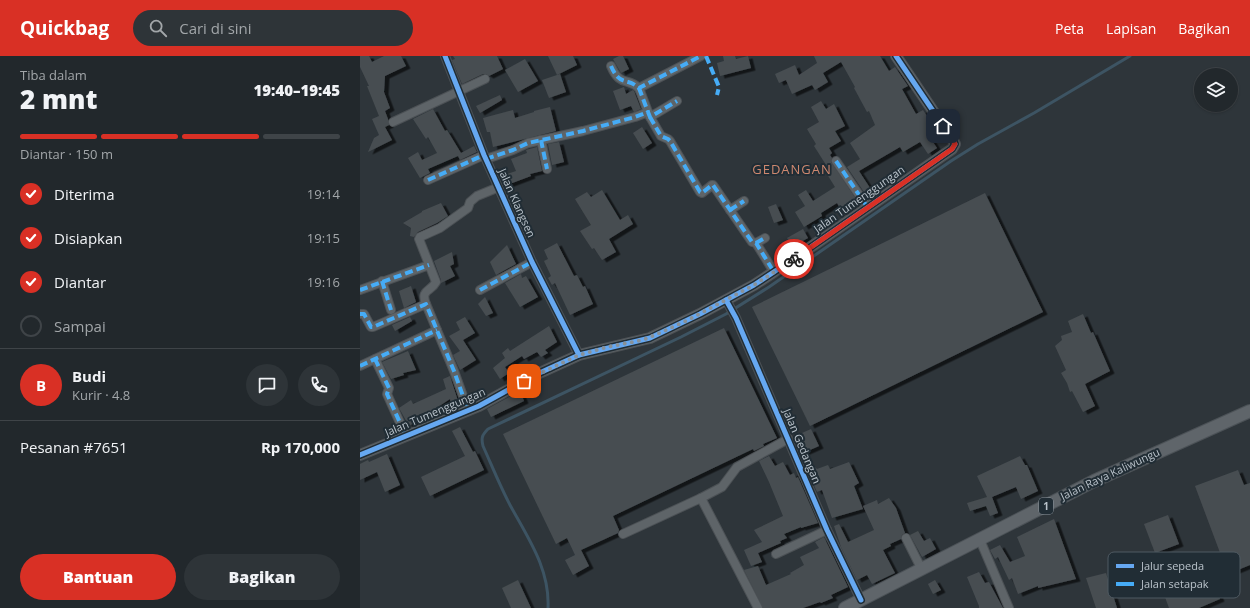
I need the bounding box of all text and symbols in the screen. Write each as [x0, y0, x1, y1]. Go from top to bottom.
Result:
search box [133, 10, 413, 46]
text: Quickbag [20, 15, 109, 41]
icon: search [147, 17, 169, 39]
text: Cari di sini [179, 18, 252, 38]
text: Peta [1055, 19, 1084, 38]
text: Lapisan [1106, 19, 1156, 38]
text: Bagikan [1178, 19, 1230, 38]
text: Tiba dalam [20, 66, 87, 84]
map controls [1194, 68, 1238, 112]
button: layers [1194, 68, 1238, 112]
text: 19:40–19:45 [254, 80, 340, 100]
text: 2 mnt [20, 81, 97, 117]
pin [926, 109, 960, 143]
icon: home [932, 115, 954, 137]
text: Diantar · 150 m [20, 145, 113, 163]
district label: GEDANGAN [752, 160, 832, 178]
street label: Jalan Tumenggungan [809, 162, 907, 236]
street label: Jalan Klangsen [495, 165, 539, 240]
icon: check [20, 183, 42, 205]
text: Diterima [54, 184, 115, 204]
text: 19:14 [307, 185, 340, 203]
icon: check [20, 227, 42, 249]
text: Disiapkan [54, 228, 123, 248]
text: 19:15 [307, 229, 340, 247]
courier [774, 239, 814, 279]
icon: bike [783, 248, 805, 270]
icon: check [20, 271, 42, 293]
text: Diantar [54, 272, 106, 292]
text: 19:16 [307, 273, 340, 291]
text: Sampai [54, 316, 106, 336]
button: chat [246, 364, 288, 406]
button: phone [298, 364, 340, 406]
pin [507, 364, 541, 398]
text: Budi [72, 366, 106, 386]
icon: bag [513, 370, 535, 392]
text: B [36, 375, 46, 395]
street label: Jalan Tumenggungan [381, 384, 487, 440]
text: Kurir · 4.8 [72, 386, 130, 404]
street label: Jalan Gedangan [780, 405, 825, 486]
text: Pesanan #7651 [20, 437, 128, 457]
text: Rp 170,000 [261, 437, 340, 457]
street label: Jalan Raya Kaliwungu [1057, 444, 1162, 504]
road number: 1 [1039, 498, 1053, 514]
legend [1108, 552, 1240, 598]
button: Bantuan [20, 554, 176, 600]
button: Bagikan [184, 554, 340, 600]
text: Jalur sepeda [1140, 558, 1204, 573]
text: Jalan setapak [1140, 576, 1209, 591]

